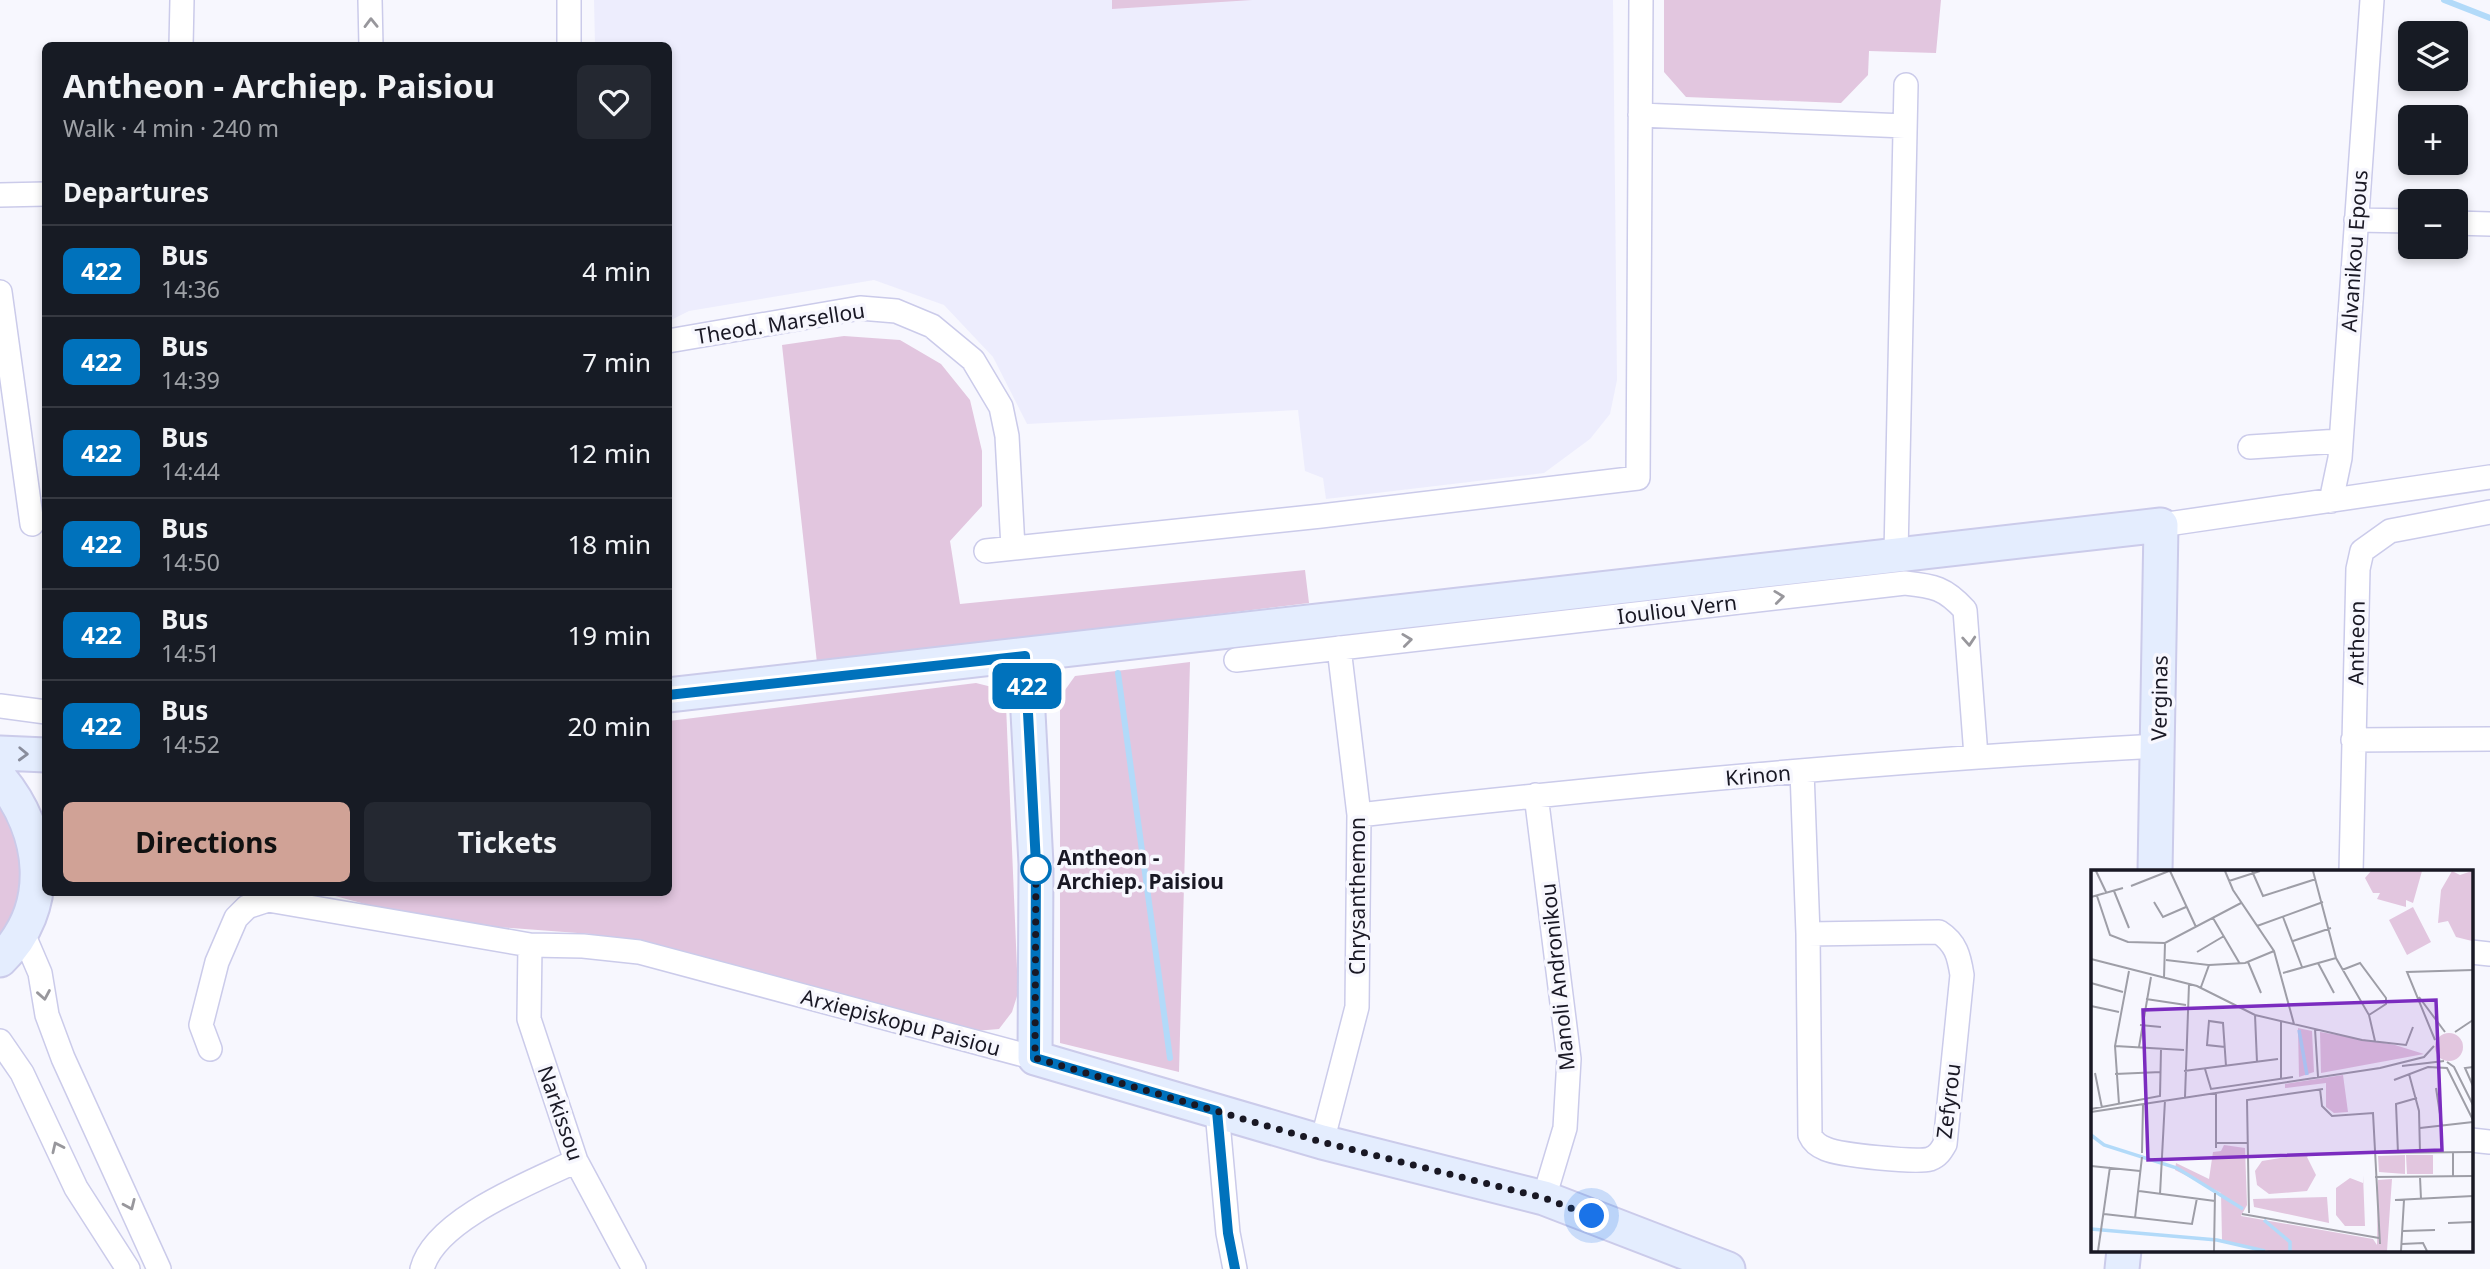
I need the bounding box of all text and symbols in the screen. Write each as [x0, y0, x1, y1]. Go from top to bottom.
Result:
one-way arrow [363, 17, 379, 28]
map controls [2398, 21, 2468, 259]
button: layers [2398, 21, 2468, 91]
text: Antheon - Archiep. Paisiou [63, 63, 495, 108]
button: heart [577, 65, 651, 139]
button: + [2398, 105, 2468, 175]
text: Walk · 4 min · 240 m [63, 112, 279, 144]
street label: Alvanikou Epous [2334, 169, 2374, 333]
text: Departures [63, 174, 209, 210]
button: − [2398, 189, 2468, 259]
text: Bus [161, 237, 208, 273]
text: 4 min [582, 253, 651, 289]
text: 422 [81, 254, 122, 287]
text: 14:36 [161, 273, 220, 305]
street label: Theod. Marsellou [693, 296, 867, 350]
text: Bus [161, 328, 208, 364]
text: 7 min [582, 344, 651, 380]
text: 422 [81, 345, 122, 378]
text: 14:39 [161, 364, 220, 396]
text: Bus [161, 419, 208, 455]
text: 12 min [567, 435, 651, 471]
text: 422 [81, 436, 122, 469]
text: 14:44 [161, 455, 220, 487]
text: Bus [161, 510, 208, 546]
text: 18 min [567, 526, 651, 562]
text: 422 [81, 527, 122, 560]
text: 14:50 [161, 546, 220, 578]
street label: Iouliou Vern [1616, 588, 1738, 630]
one-way arrow [1773, 590, 1785, 605]
text: Bus [161, 601, 208, 637]
street label: Antheon [2341, 601, 2371, 685]
text: 19 min [567, 617, 651, 653]
text: 422 [81, 618, 122, 651]
one-way arrow [1401, 633, 1412, 648]
one-way arrow [1961, 636, 1976, 647]
text: 14:51 [161, 637, 220, 669]
street label: Verginas [2144, 655, 2174, 741]
line badge: 422 [987, 663, 1067, 709]
text: 422 [1006, 669, 1048, 702]
text: Bus [161, 692, 208, 728]
text: 20 min [567, 708, 651, 744]
text: 422 [81, 709, 122, 742]
text: 14:52 [161, 728, 220, 760]
one-way arrow [17, 747, 28, 762]
street label: Krinon [1724, 758, 1792, 792]
button: Directions [63, 802, 350, 882]
button: Tickets [364, 802, 651, 882]
street label: Chrysanthemon [1343, 817, 1371, 975]
place label: Antheon - Archiep. Paisiou [1057, 843, 1224, 895]
marker: Antheon - Archiep. Paisiou [1021, 854, 1051, 884]
inset map [2091, 870, 2472, 1252]
street label: Manoli Andronikou [1533, 882, 1581, 1072]
street label: Arxiepiskopu Paisiou [798, 982, 1004, 1062]
one-way arrow [36, 989, 51, 1001]
street label: Narkissou [532, 1062, 590, 1164]
street label: Zefyrou [1929, 1062, 1967, 1140]
one-way arrow [51, 1142, 65, 1154]
one-way arrow [122, 1198, 136, 1210]
your location [1574, 1198, 1609, 1233]

